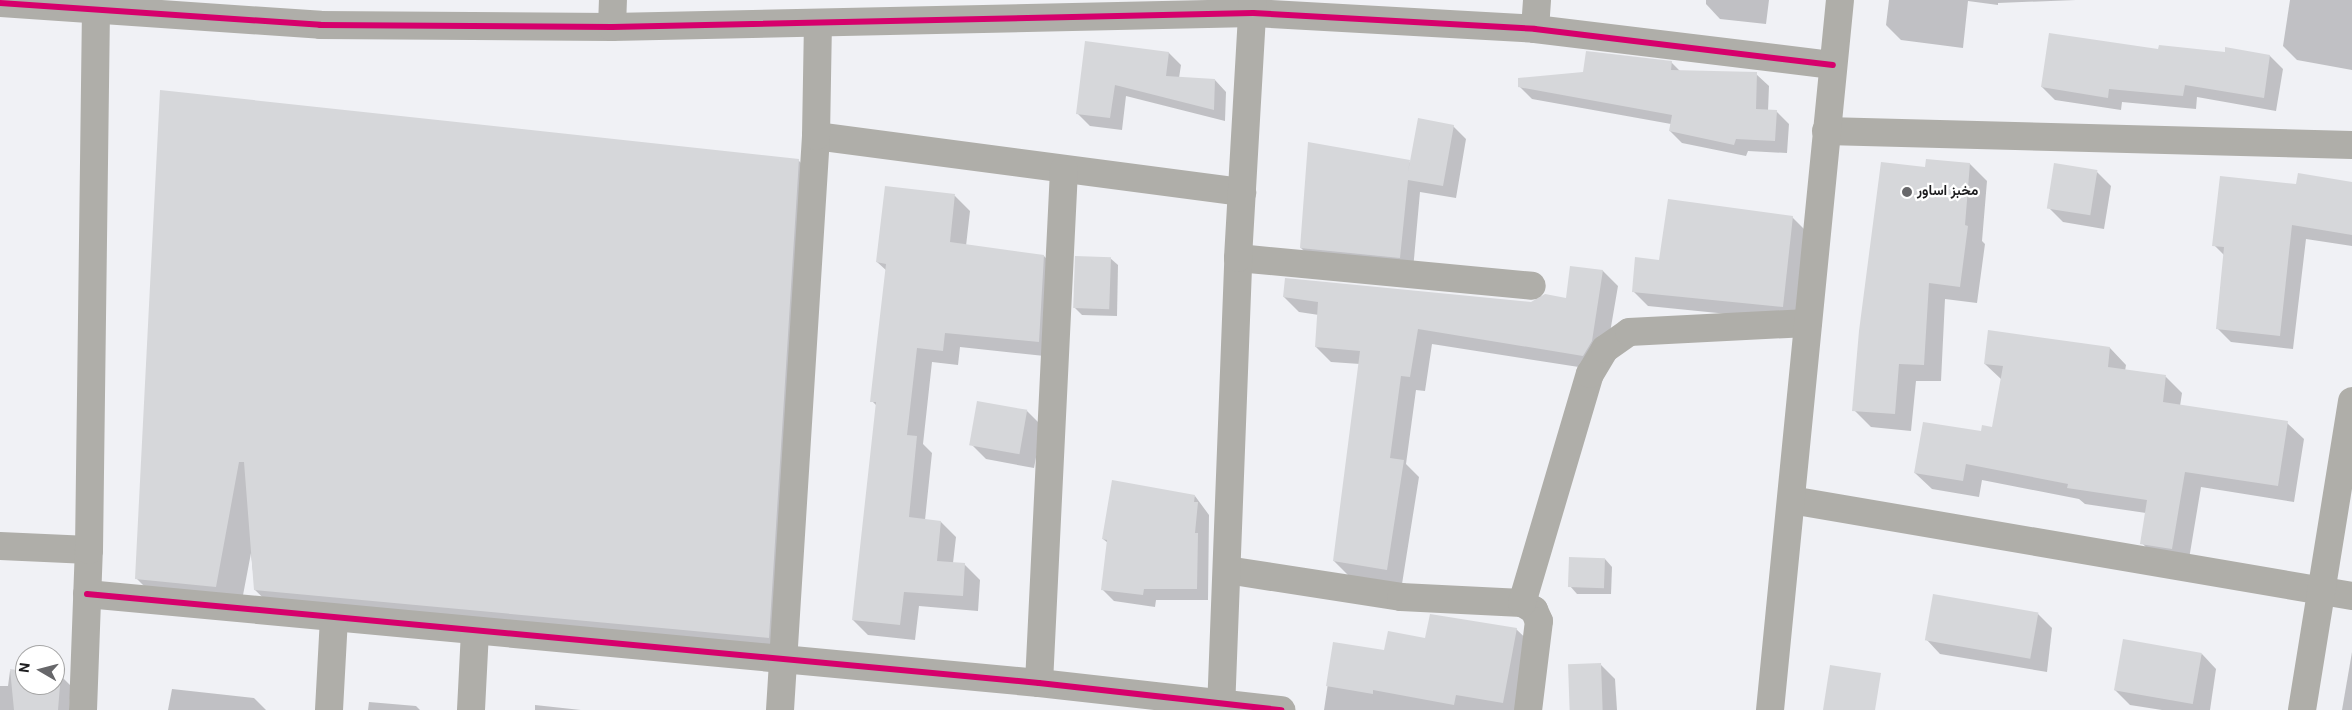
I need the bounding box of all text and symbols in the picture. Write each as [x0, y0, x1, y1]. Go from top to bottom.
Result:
place label: مخبز اساور [1917, 184, 1978, 200]
marker: مخبز اساور [1901, 186, 1913, 198]
north arrow [15, 645, 65, 695]
text: N [15, 662, 38, 674]

